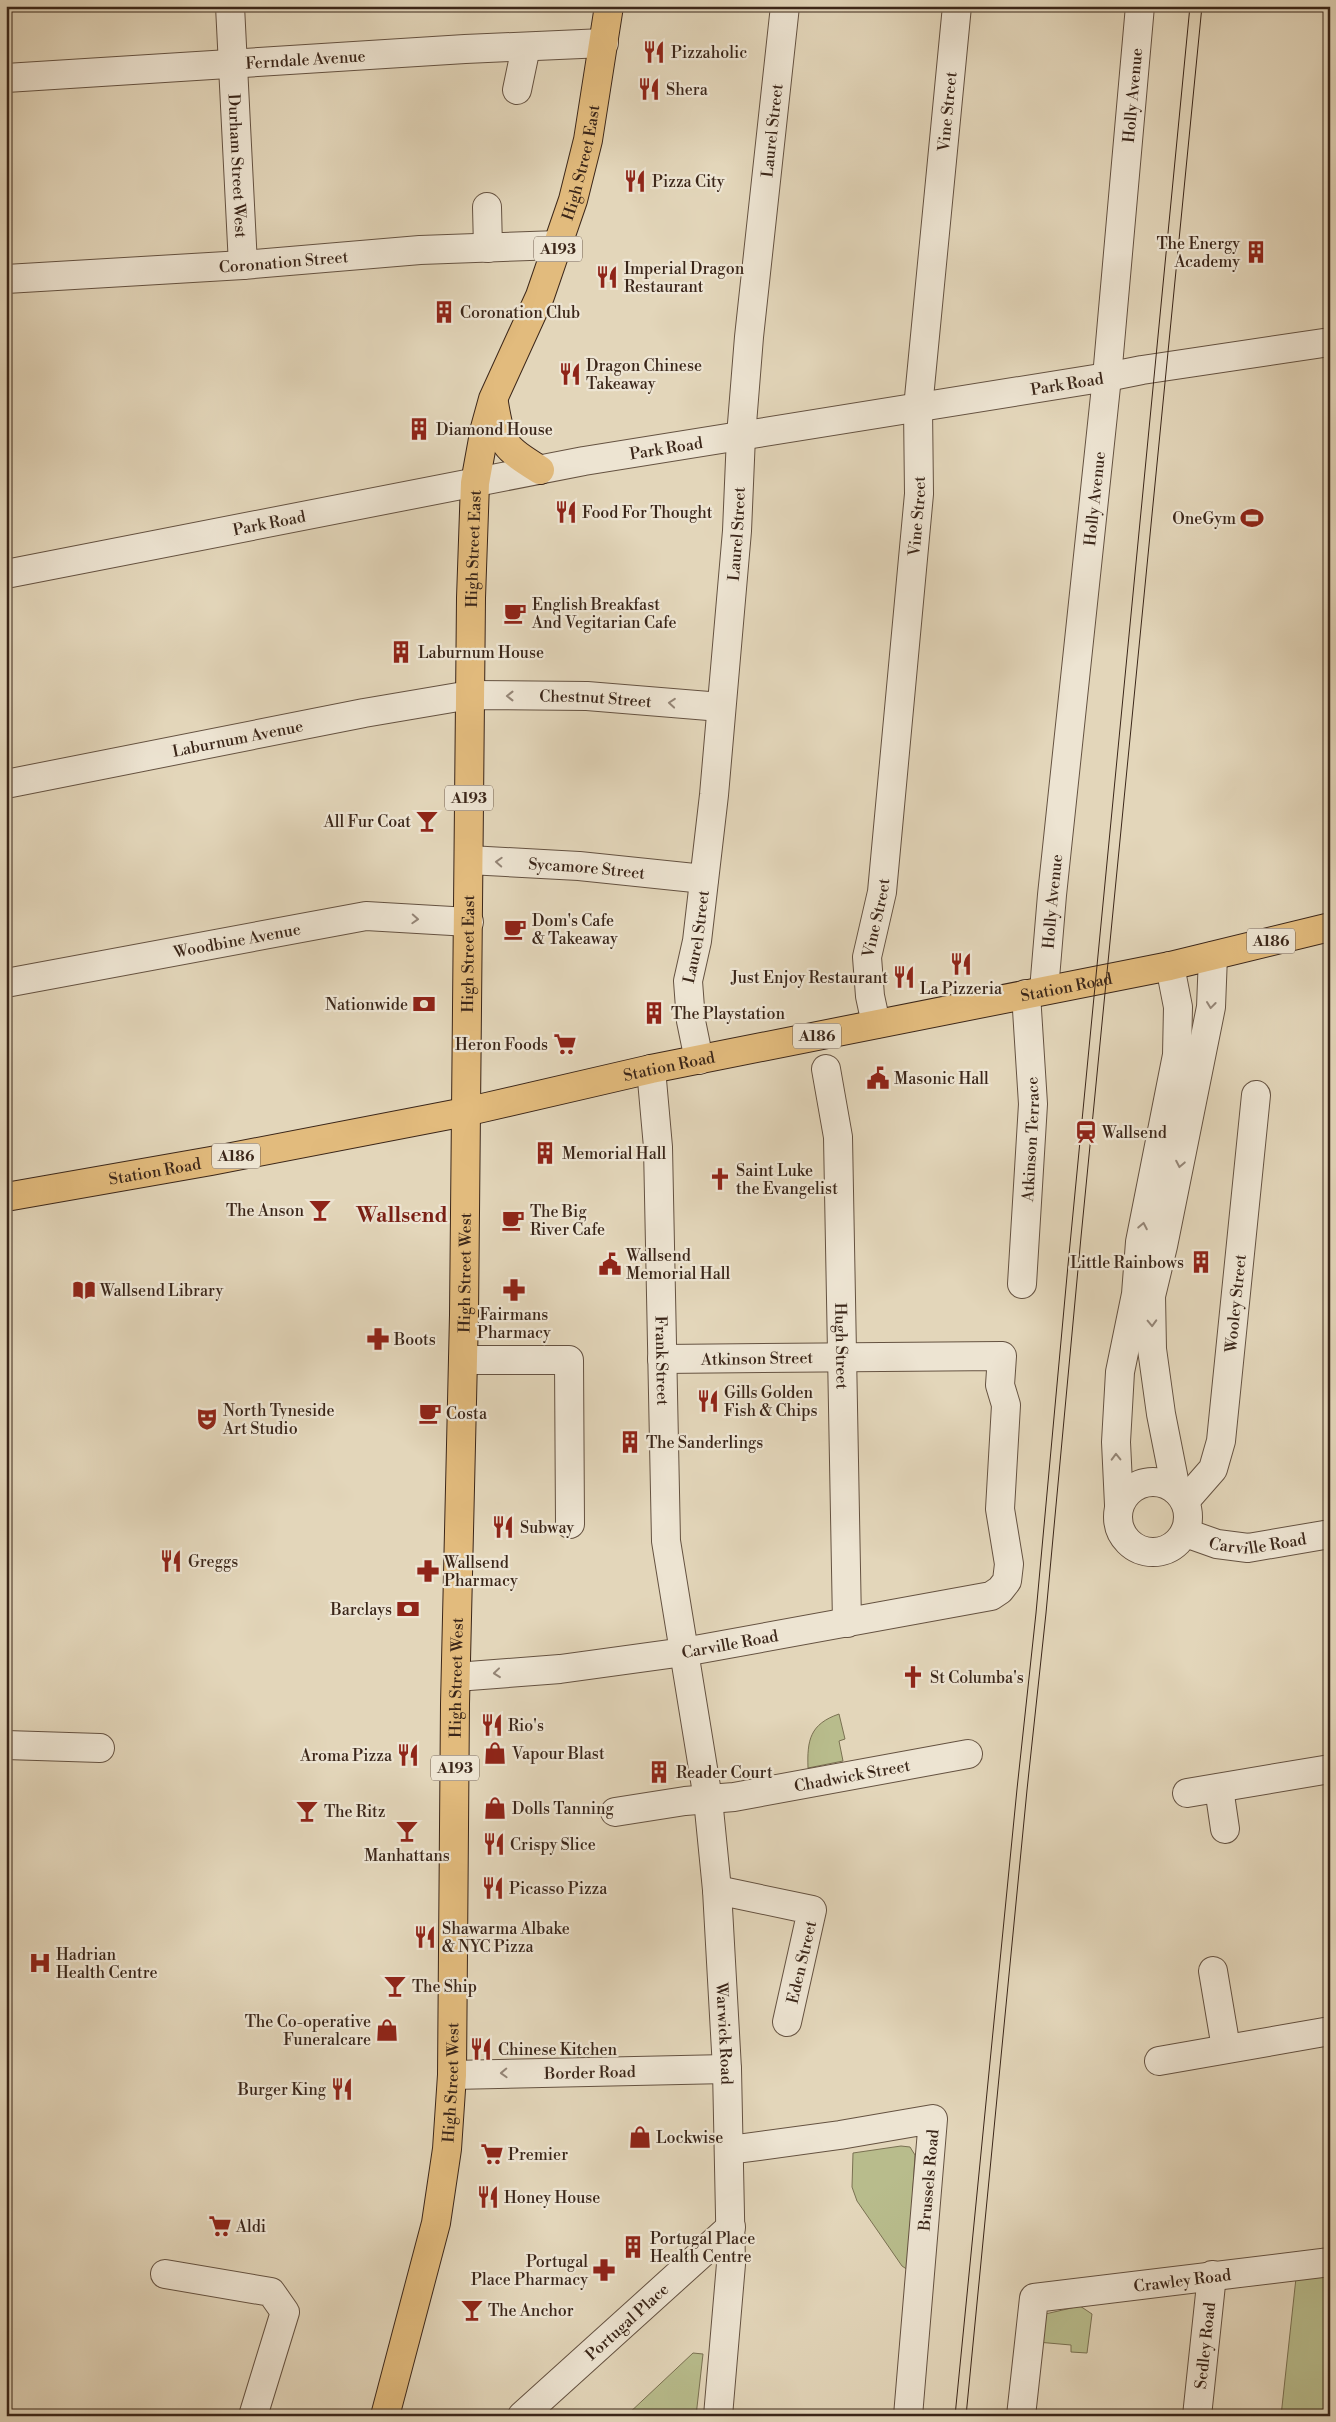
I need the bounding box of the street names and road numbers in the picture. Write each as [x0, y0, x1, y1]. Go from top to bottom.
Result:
street label: Ferndale Avenue [245, 46, 366, 74]
street label: Holly Avenue [1119, 47, 1147, 144]
street label: Vine Street [934, 70, 962, 154]
street label: Laurel Street [757, 82, 788, 179]
street label: Durham Street West [223, 93, 251, 239]
street label: High Street East [558, 103, 604, 223]
road number: A193 [534, 236, 582, 262]
street label: Coronation Street [218, 247, 349, 277]
street label: Park Road [1029, 369, 1105, 400]
street label: Park Road [628, 433, 704, 465]
street label: Holly Avenue [1080, 450, 1110, 547]
street label: Vine Street [904, 476, 930, 558]
street label: Laurel Street [724, 486, 750, 582]
street label: High Street East [462, 489, 486, 608]
street label: Park Road [231, 507, 307, 540]
street label: Chestnut Street [539, 687, 653, 712]
street label: Laburnum Avenue [171, 716, 305, 762]
road number: A193 [445, 786, 493, 810]
street label: Holly Avenue [1039, 853, 1067, 950]
street label: Sycamore Street [528, 854, 646, 884]
street label: Vine Street [858, 877, 894, 960]
street label: Laurel Street [679, 889, 714, 985]
street label: High Street East [458, 894, 479, 1013]
street label: Woodbine Avenue [171, 919, 302, 963]
road number: A186 [1247, 928, 1295, 954]
street label: Station Road [1019, 969, 1114, 1006]
road number: A186 [793, 1024, 841, 1048]
street label: Station Road [621, 1048, 717, 1086]
street label: Atkinson Terrace [1018, 1076, 1044, 1203]
road number: A186 [212, 1144, 260, 1168]
street label: Station Road [107, 1154, 203, 1190]
street label: High Street West [455, 1212, 476, 1333]
street label: Wooley Street [1221, 1253, 1251, 1355]
street label: Hugh Street [830, 1302, 852, 1390]
street label: Frank Street [650, 1315, 672, 1406]
street label: Atkinson Street [700, 1348, 814, 1370]
street label: Carville Road [1206, 1529, 1308, 1559]
street label: High Street West [446, 1617, 468, 1738]
street label: Carville Road [680, 1626, 780, 1663]
road number: A193 [431, 1756, 479, 1780]
street label: Chadwick Street [793, 1756, 912, 1797]
street label: Eden Street [783, 1918, 821, 2006]
street label: Warwick Road [711, 1981, 736, 2085]
street label: High Street West [438, 2022, 463, 2143]
street label: Border Road [543, 2062, 636, 2084]
street label: Brussels Road [915, 2128, 943, 2233]
street label: Crawley Road [1133, 2265, 1232, 2297]
street label: Portugal Place [581, 2279, 673, 2365]
street label: Sedley Road [1191, 2301, 1220, 2390]

